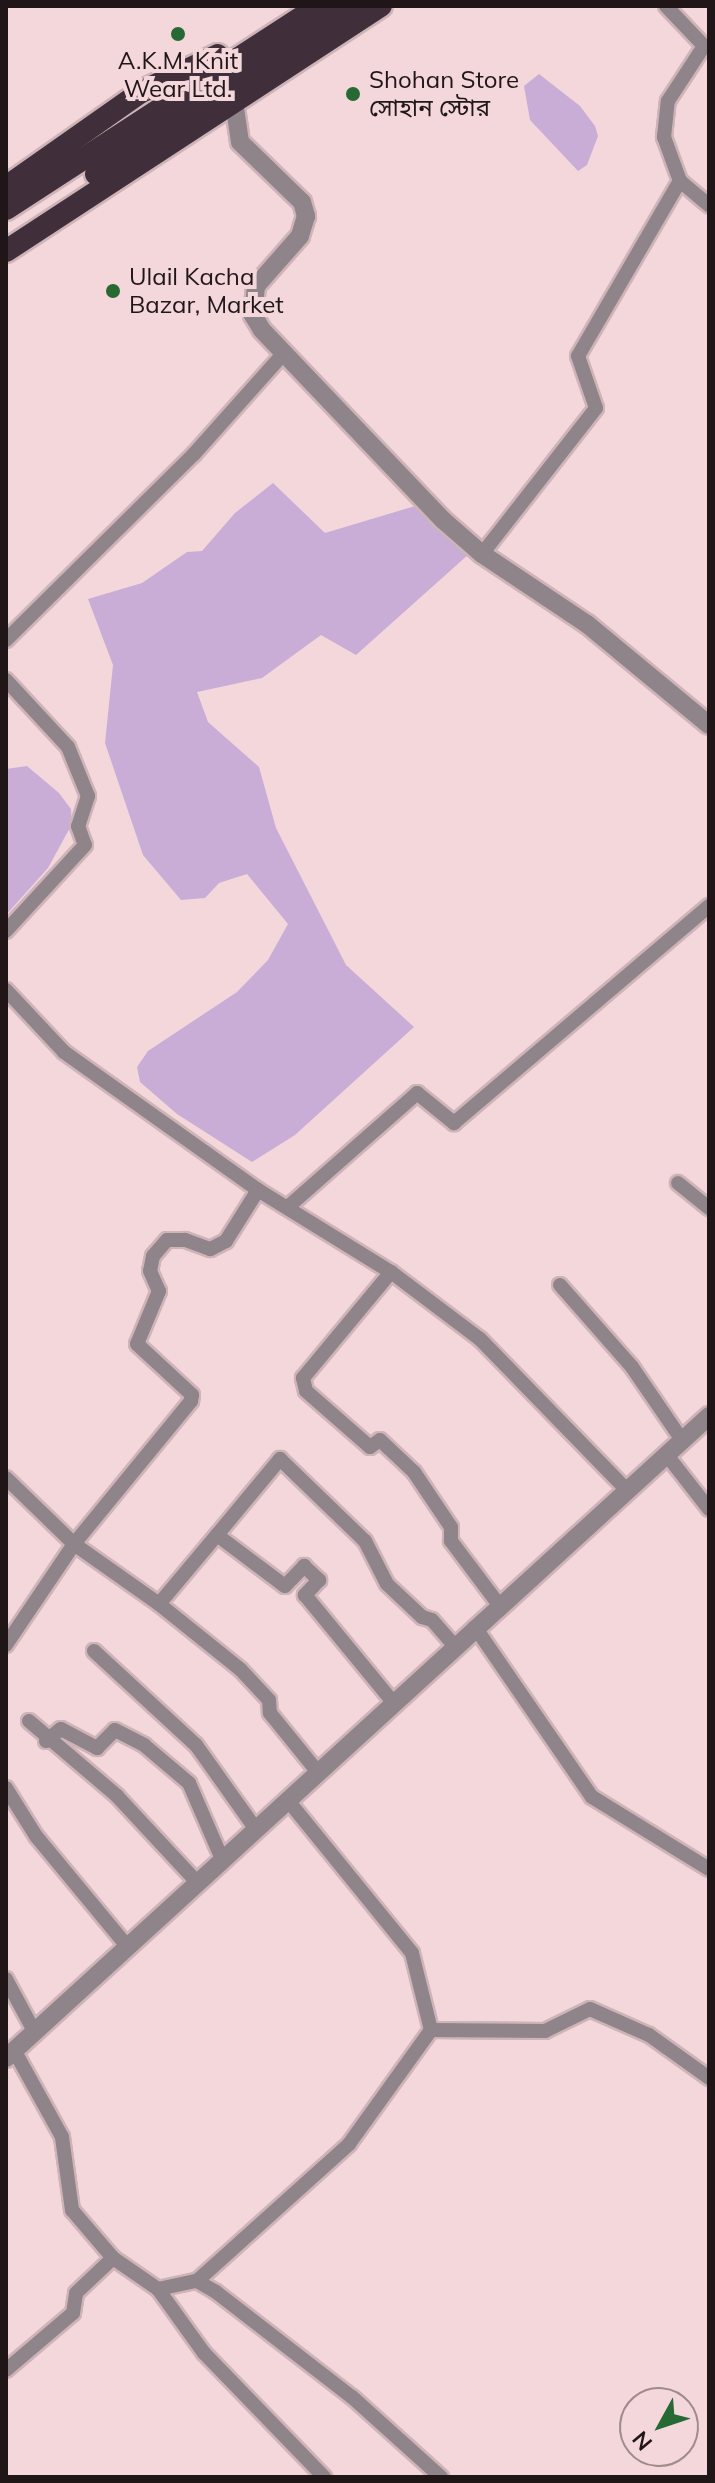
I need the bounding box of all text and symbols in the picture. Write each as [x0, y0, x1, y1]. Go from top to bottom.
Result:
marker: A.K.M. Knit Wear Ltd. [169, 25, 187, 43]
place label: A.K.M. Knit Wear Ltd. [118, 47, 238, 103]
place label: Shohan Store সোহান স্টোর [369, 66, 519, 122]
marker: Shohan Store সোহান স্টোর [344, 85, 362, 103]
place label: Ulail Kacha Bazar, Market [129, 263, 284, 319]
marker: Ulail Kacha Bazar, Market [104, 282, 122, 300]
north arrow [619, 2387, 699, 2467]
text: N [626, 2426, 658, 2457]

